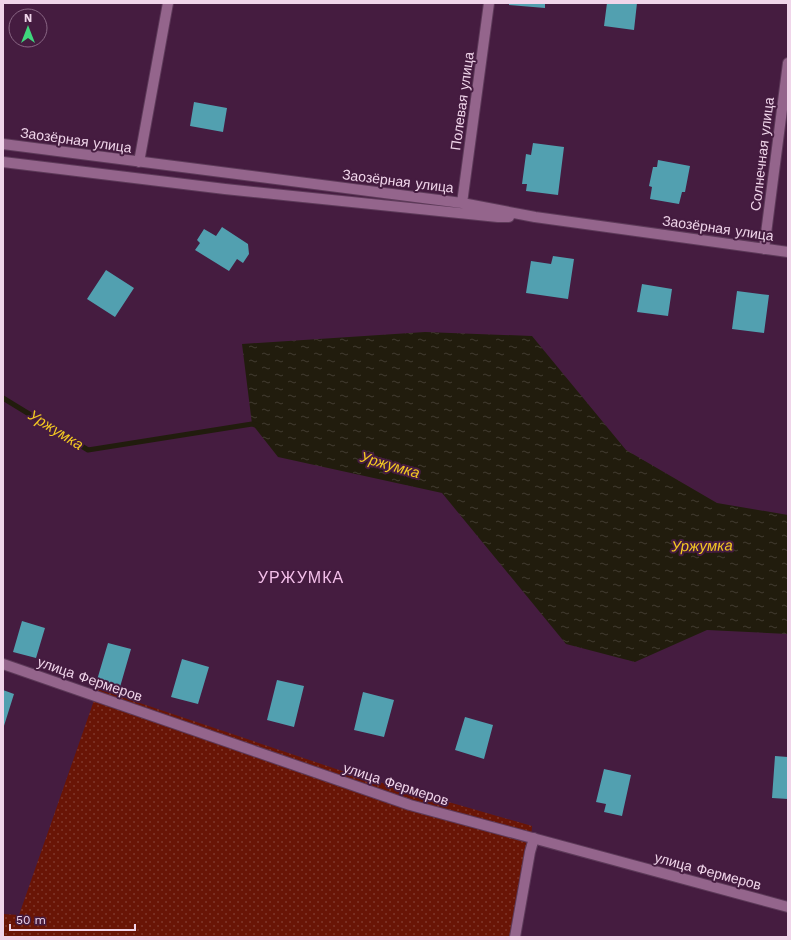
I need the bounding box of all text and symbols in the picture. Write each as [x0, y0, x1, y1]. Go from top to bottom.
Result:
north arrow [8, 8, 48, 48]
text: N [24, 12, 32, 25]
street label: Полевая улица [447, 50, 477, 151]
street label: Солнечная улица [747, 96, 777, 212]
street label: Заозёрная улица [19, 124, 133, 156]
street label: Заозёрная улица [341, 166, 455, 196]
street label: Заозёрная улица [661, 212, 775, 244]
water label: Уржумка [24, 406, 87, 454]
water label: Уржумка [357, 448, 422, 482]
water label: Уржумка [670, 536, 733, 556]
district label: УРЖУМКА [258, 568, 344, 587]
street label: улица Фермеров [35, 654, 145, 704]
street label: улица Фермеров [341, 759, 451, 809]
street label: улица Фермеров [653, 849, 763, 893]
scale bar [10, 906, 135, 932]
text: 50 m [16, 913, 46, 927]

